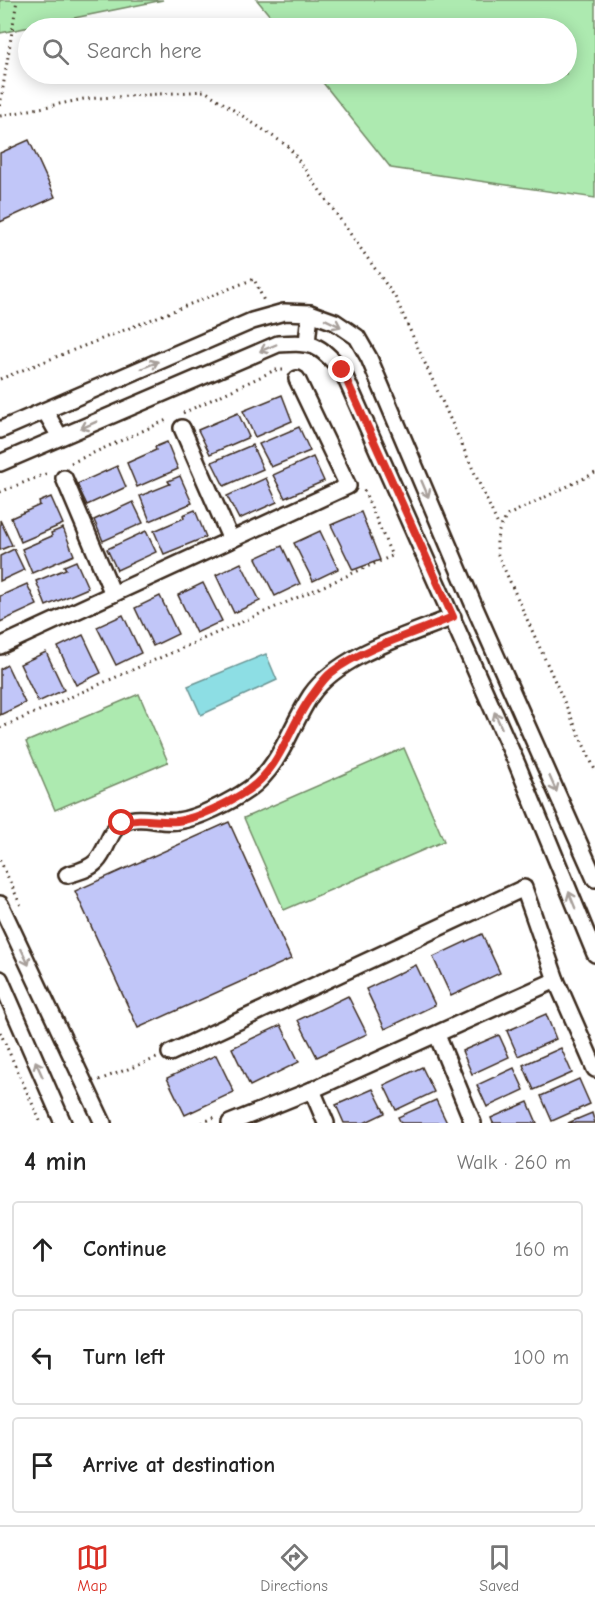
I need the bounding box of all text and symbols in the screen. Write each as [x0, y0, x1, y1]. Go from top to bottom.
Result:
search box [18, 18, 577, 84]
icon: search [39, 35, 72, 68]
text: Search here [87, 38, 202, 64]
one-way arrow [323, 317, 341, 329]
one-way arrow [259, 343, 278, 354]
route end [328, 356, 354, 382]
one-way arrow [141, 359, 159, 371]
one-way arrow [80, 419, 98, 431]
one-way arrow [420, 480, 431, 498]
one-way arrow [491, 711, 502, 729]
one-way arrow [547, 774, 559, 792]
route start [108, 809, 134, 835]
one-way arrow [566, 892, 577, 910]
one-way arrow [19, 947, 31, 965]
one-way arrow [33, 1061, 45, 1079]
text: 4 min [24, 1147, 87, 1177]
text: Walk · 260 m [457, 1151, 571, 1174]
icon: ahead [26, 1233, 59, 1266]
text: Continue [83, 1236, 166, 1262]
text: 160 m [515, 1238, 569, 1261]
icon: left [26, 1341, 59, 1374]
text: Turn left [83, 1344, 165, 1370]
text: 100 m [514, 1346, 569, 1369]
icon: arrive [26, 1449, 59, 1482]
text: Arrive at destination [83, 1452, 275, 1478]
tab: Map [76, 1541, 109, 1595]
tab: Directions [260, 1541, 328, 1595]
tab: Saved [479, 1541, 519, 1595]

